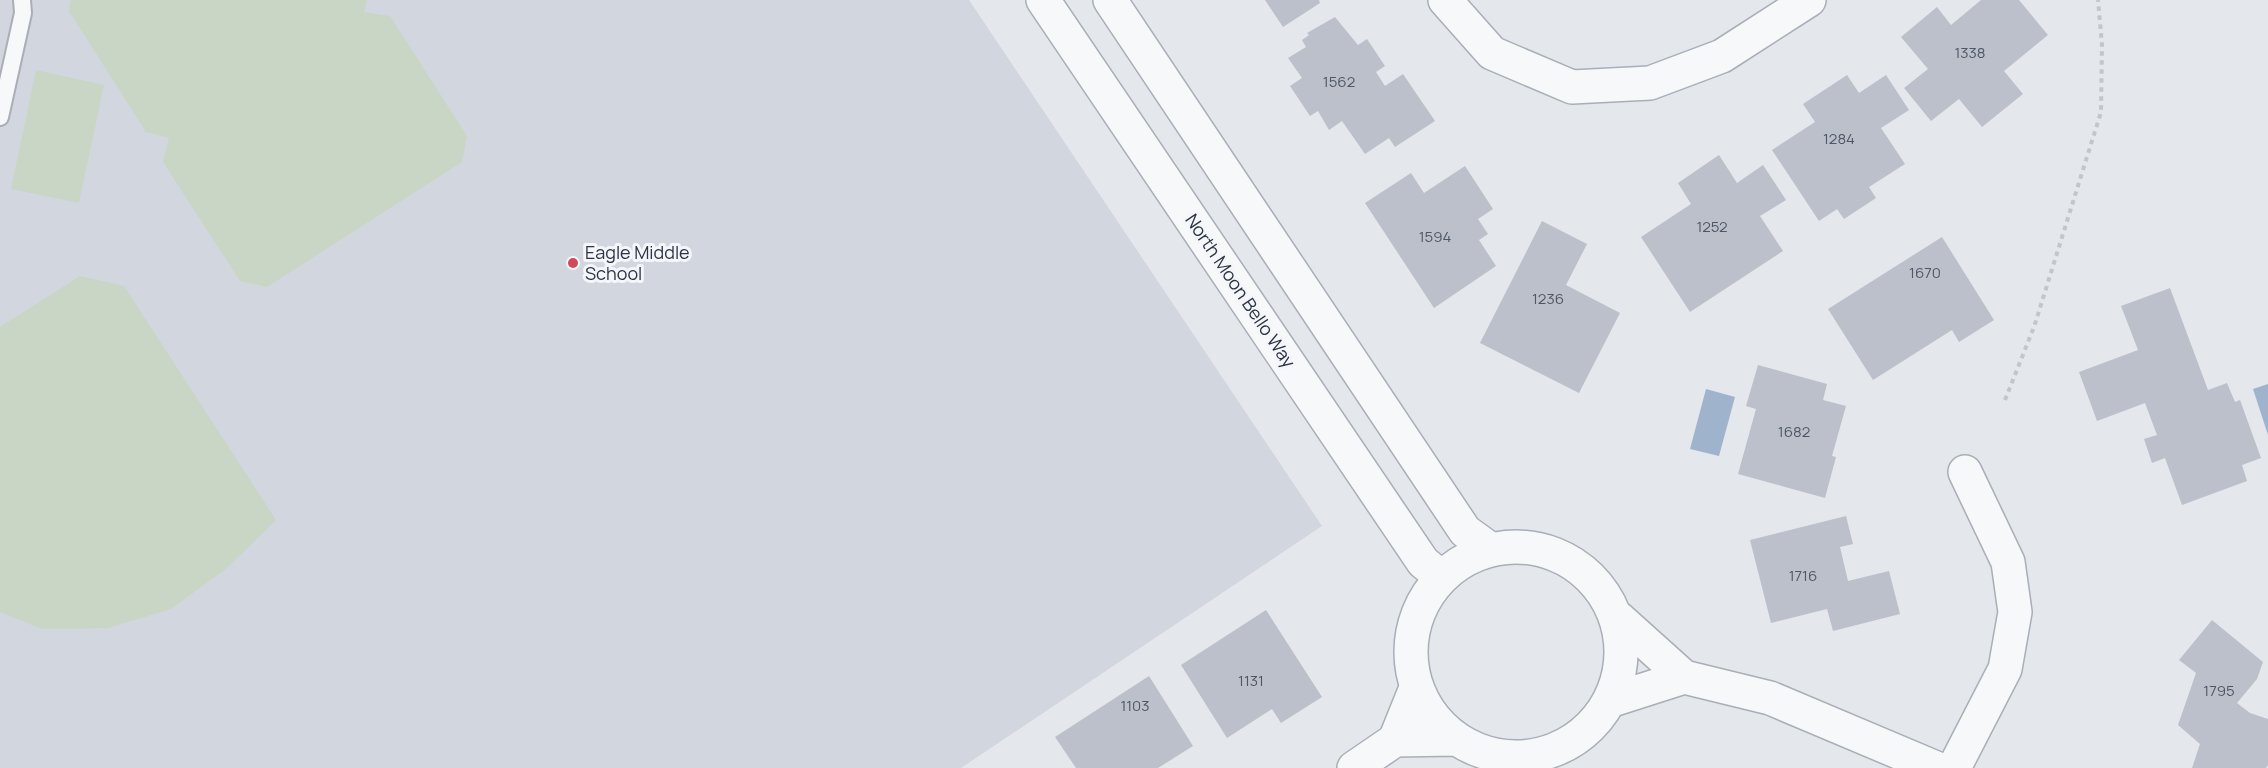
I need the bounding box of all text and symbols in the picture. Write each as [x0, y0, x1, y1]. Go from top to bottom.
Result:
house number: 1338 [1954, 42, 1986, 63]
house number: 1562 [1323, 71, 1355, 92]
house number: 1284 [1823, 128, 1855, 149]
street label: North Moon Bello Way [1180, 209, 1302, 373]
house number: 1252 [1696, 216, 1728, 237]
house number: 1594 [1419, 226, 1451, 247]
place label: Eagle Middle School [585, 240, 690, 285]
marker: Eagle Middle School [566, 256, 580, 270]
house number: 1670 [1909, 262, 1941, 283]
house number: 1236 [1532, 288, 1564, 309]
house number: 1682 [1778, 421, 1810, 442]
house number: 1716 [1789, 565, 1817, 586]
house number: 1131 [1238, 670, 1264, 691]
house number: 1795 [2203, 680, 2235, 701]
house number: 1103 [1120, 695, 1150, 716]

